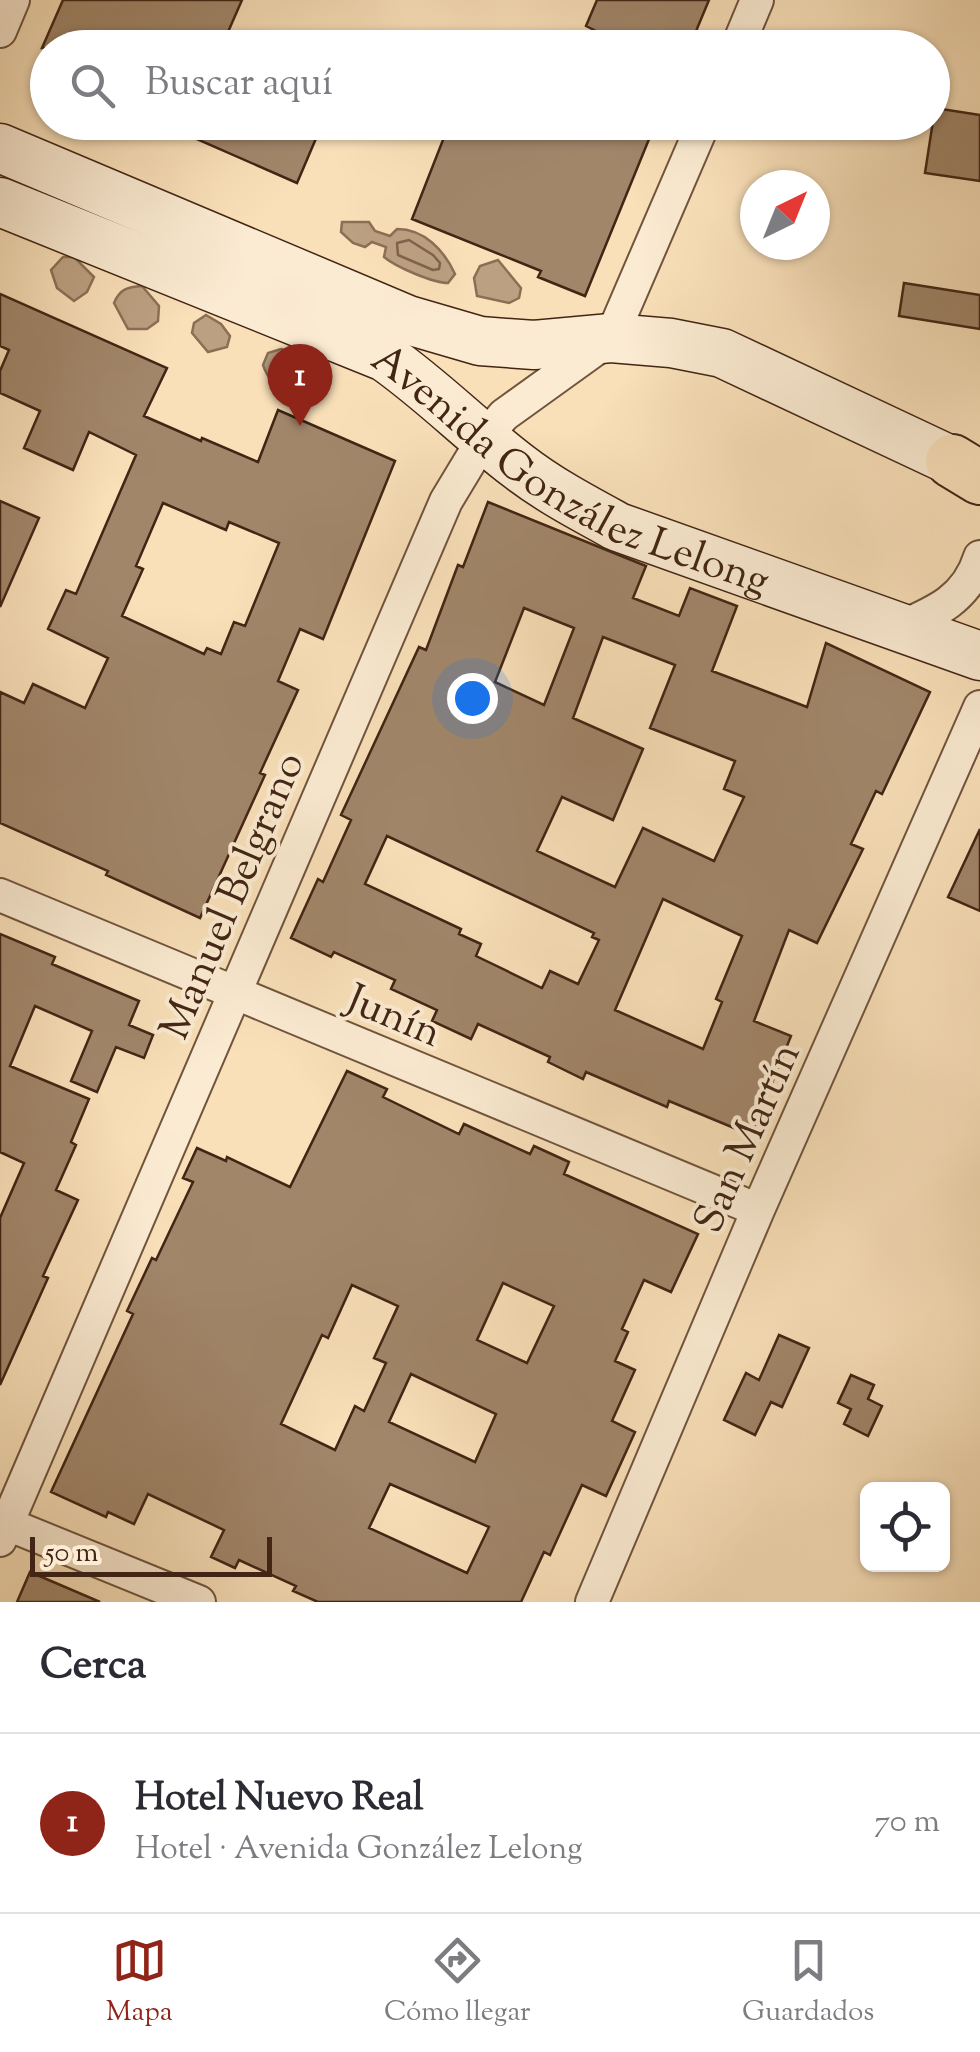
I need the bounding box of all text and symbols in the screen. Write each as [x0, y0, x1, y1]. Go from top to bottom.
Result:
search box [30, 30, 950, 140]
icon: search [65, 58, 120, 113]
text: Buscar aquí [145, 58, 333, 112]
north arrow [740, 170, 830, 260]
street label: Avenida González Lelong [357, 331, 777, 614]
pin: 1 [268, 344, 332, 426]
your location [447, 673, 498, 724]
street label: Manuel Belgrano [147, 744, 322, 1050]
street label: Junín [334, 971, 450, 1065]
street label: San Martín [681, 1034, 818, 1244]
map controls [860, 1482, 950, 1572]
button: locate [860, 1482, 950, 1572]
scale bar [30, 1532, 272, 1576]
text: 50 m [45, 1534, 99, 1574]
text: Cerca [40, 1637, 146, 1697]
text: Hotel Nuevo Real [135, 1773, 424, 1827]
text: 1 [67, 1800, 78, 1846]
text: 70 m [874, 1800, 940, 1846]
text: Hotel · Avenida González Lelong [135, 1827, 583, 1873]
tab: Mapa [106, 1933, 173, 2033]
tab: Cómo llegar [384, 1933, 530, 2033]
tab: Guardados [742, 1933, 874, 2033]

